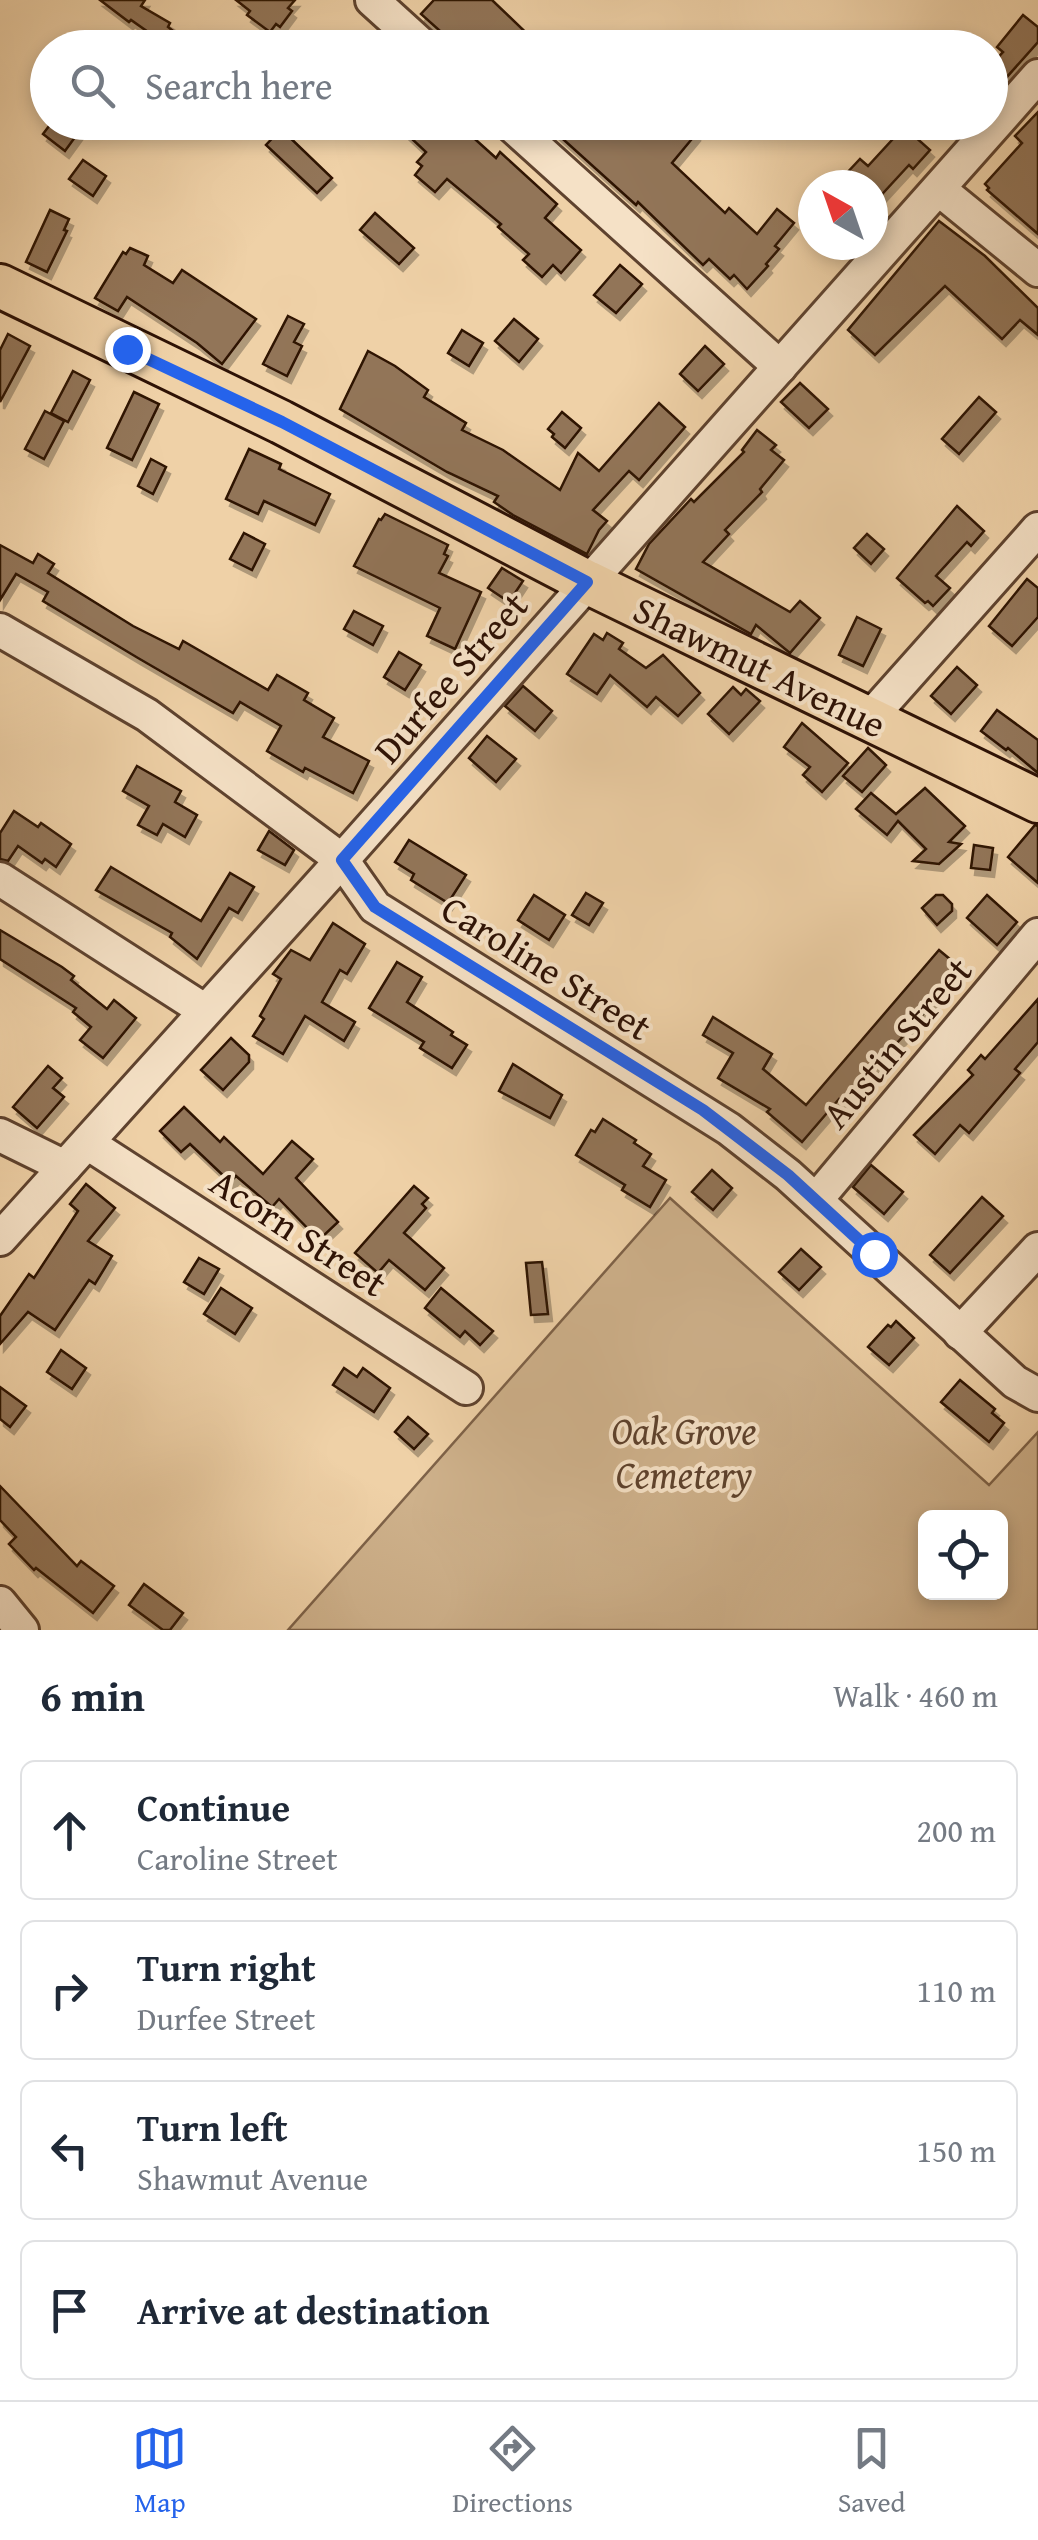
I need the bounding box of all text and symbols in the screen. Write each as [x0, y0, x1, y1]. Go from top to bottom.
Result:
search box [30, 30, 1008, 140]
text: Search here [145, 57, 333, 113]
icon: search [65, 58, 120, 113]
north arrow [798, 170, 888, 260]
route end [105, 327, 151, 373]
street label: Durfee Street [359, 579, 541, 775]
street label: Shawmut Avenue [624, 581, 896, 751]
street label: Caroline Street [431, 880, 663, 1054]
street label: Austin Street [807, 944, 985, 1140]
street label: Acorn Street [200, 1154, 398, 1310]
route start [852, 1232, 898, 1278]
park label: Oak Grove Cemetery [611, 1402, 757, 1502]
map controls [918, 1510, 1008, 1600]
button: locate [918, 1510, 1008, 1600]
text: 6 min [40, 1665, 145, 1726]
text: Walk · 460 m [833, 1672, 998, 1719]
text: Continue [137, 1779, 290, 1835]
icon: ahead [42, 1803, 97, 1858]
text: 200 m [917, 1807, 996, 1854]
text: Caroline Street [137, 1835, 338, 1882]
text: Turn right [137, 1939, 316, 1995]
icon: right [42, 1963, 97, 2018]
text: 110 m [917, 1967, 996, 2014]
text: Durfee Street [137, 1995, 315, 2042]
text: Turn left [137, 2099, 288, 2155]
icon: left [42, 2123, 97, 2178]
text: 150 m [917, 2127, 996, 2174]
text: Shawmut Avenue [137, 2155, 368, 2202]
text: Arrive at destination [137, 2282, 490, 2338]
icon: arrive [42, 2283, 97, 2338]
tab: Map [132, 2421, 187, 2522]
tab: Directions [452, 2421, 573, 2522]
tab: Saved [838, 2421, 906, 2522]

